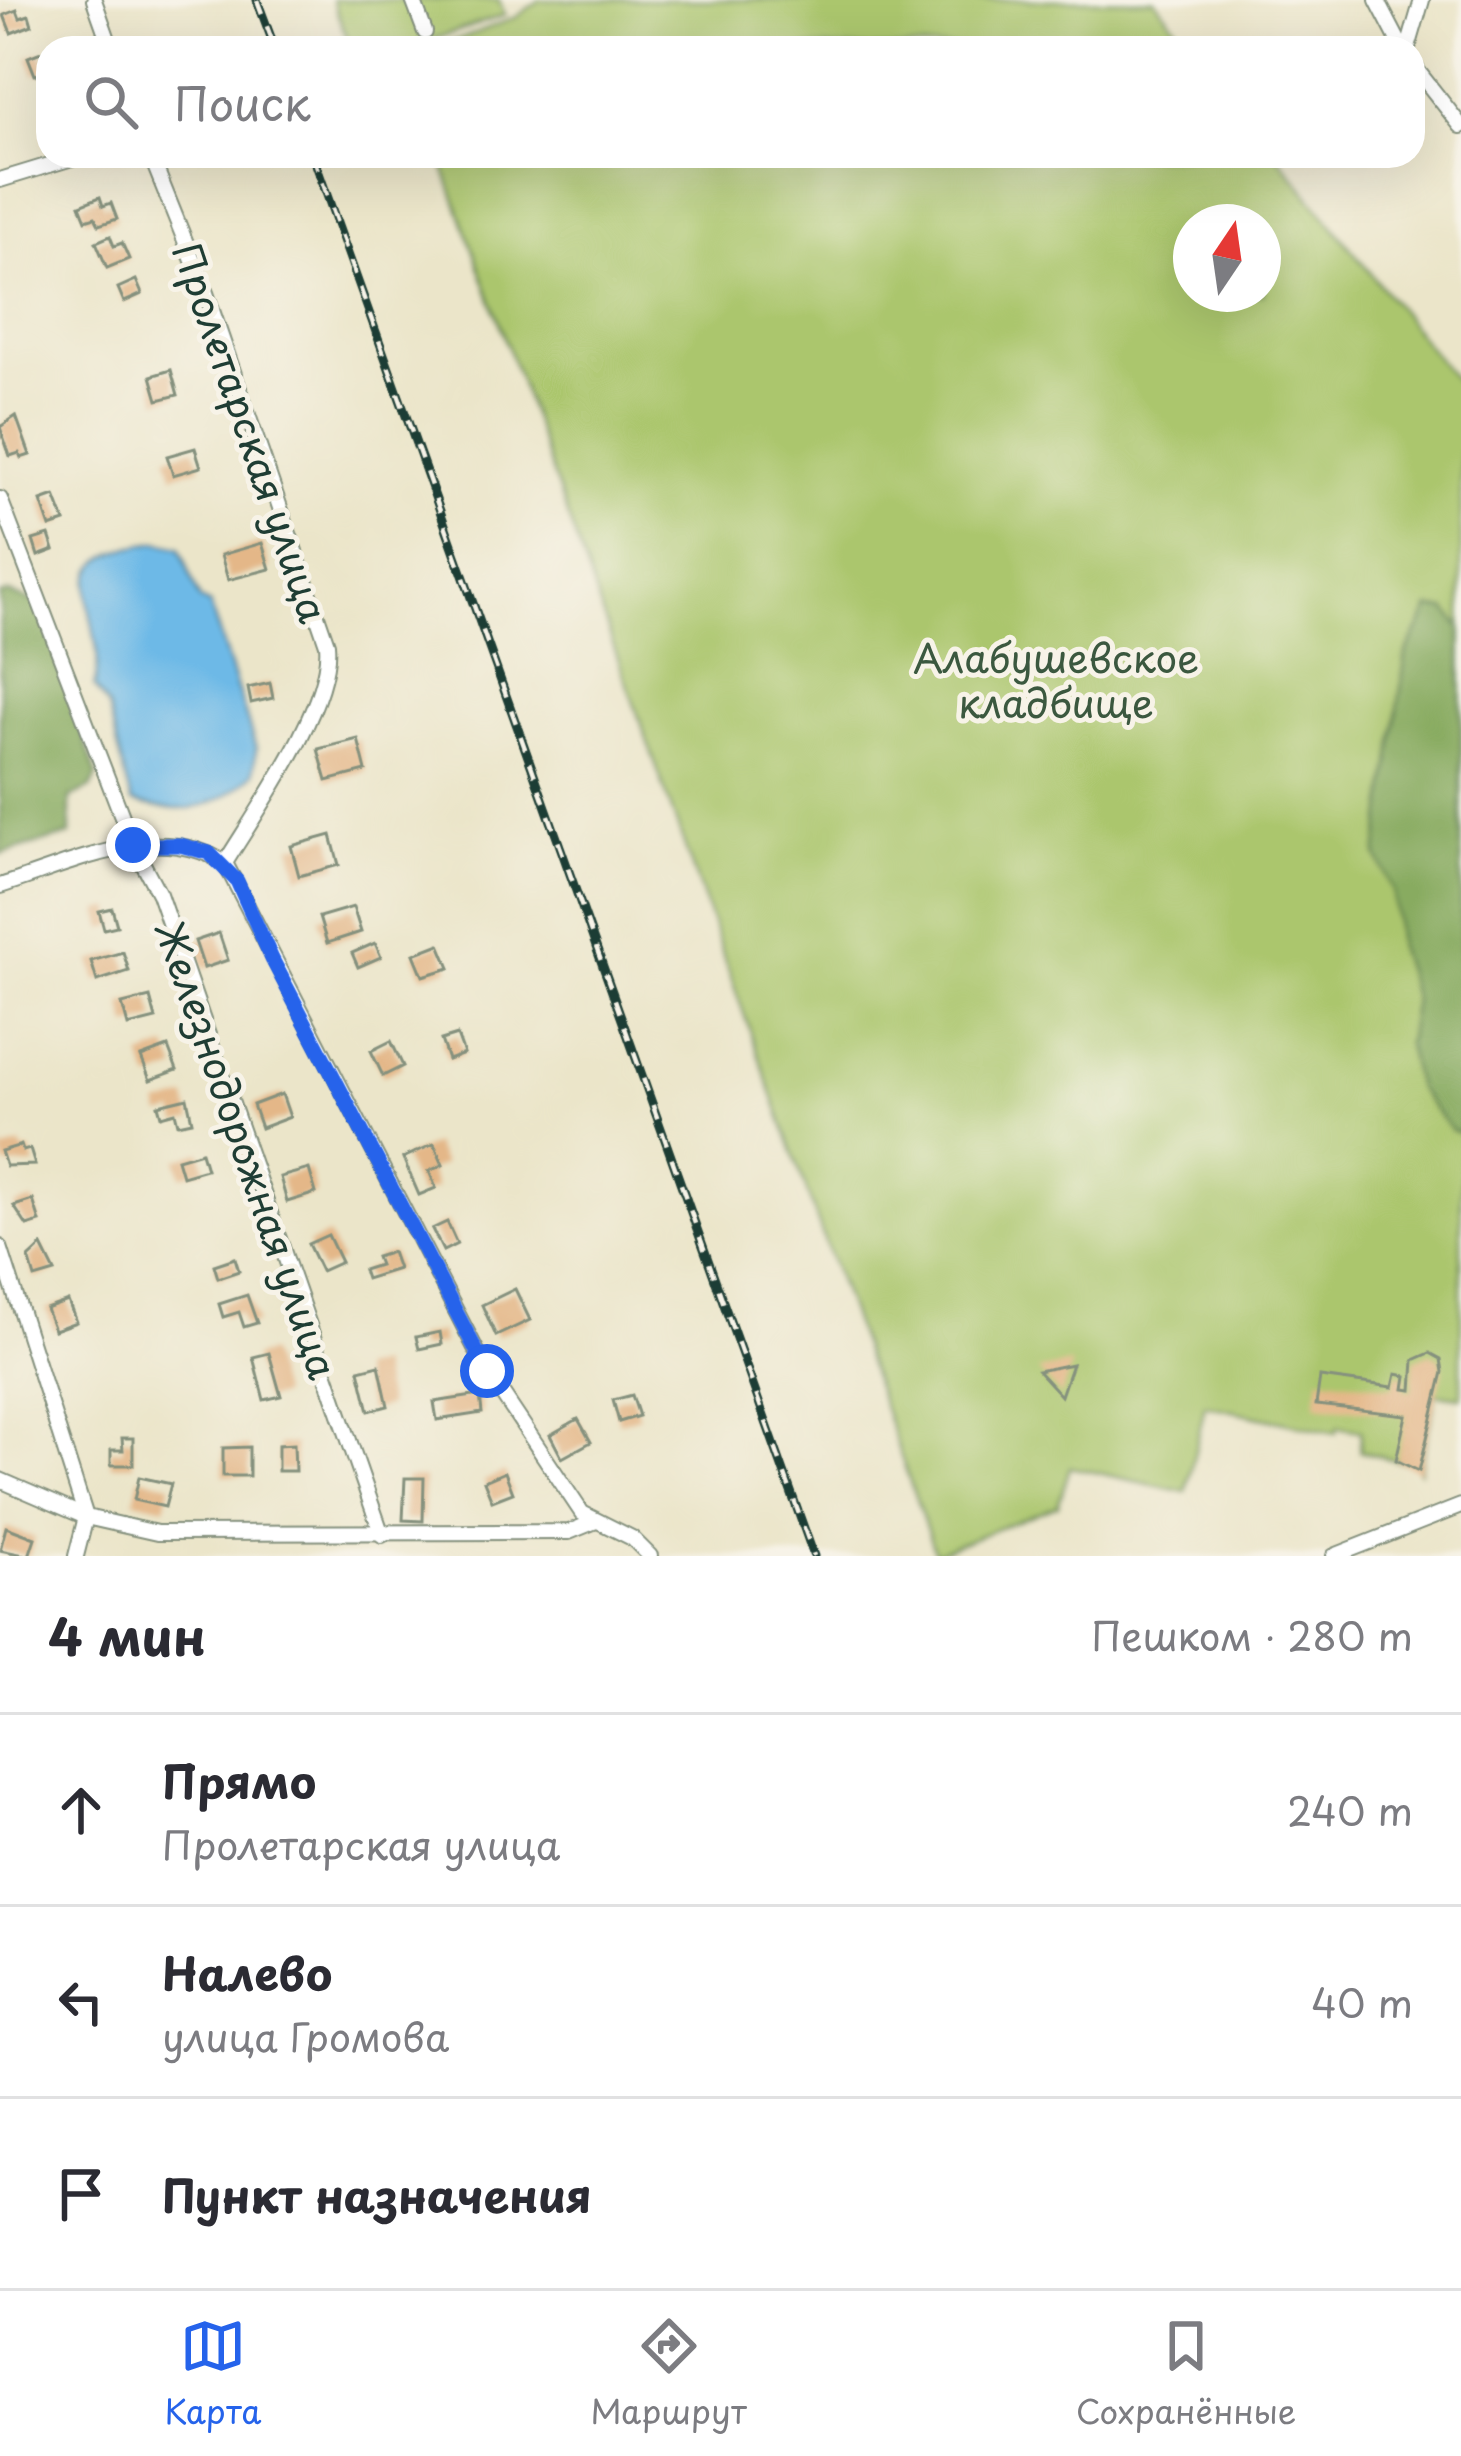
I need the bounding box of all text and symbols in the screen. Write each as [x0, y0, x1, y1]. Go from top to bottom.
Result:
search box [36, 36, 1425, 168]
text: Поиск [174, 68, 311, 136]
icon: search [78, 69, 144, 135]
north arrow [1173, 204, 1281, 312]
street label: Пролетарская улица [159, 234, 345, 630]
park label: Алабушевское кладбище [913, 627, 1199, 731]
route end [106, 818, 160, 872]
street label: Железнодорожная улица [142, 912, 354, 1387]
route start [460, 1344, 514, 1398]
text: 4 мин [48, 1596, 206, 1673]
text: Пешком · 280 m [1091, 1605, 1413, 1664]
text: Прямо [162, 1746, 316, 1814]
icon: ahead [48, 1777, 114, 1843]
text: 240 m [1287, 1780, 1413, 1839]
text: Пролетарская улица [162, 1814, 560, 1873]
text: Налево [162, 1938, 332, 2006]
icon: left [48, 1969, 114, 2035]
text: 40 m [1311, 1972, 1413, 2031]
text: улица Громова [162, 2006, 449, 2065]
text: Пункт назначения [162, 2160, 592, 2228]
icon: arrive [48, 2161, 114, 2227]
tab: Карта [165, 2313, 261, 2435]
tab: Маршрут [591, 2313, 747, 2435]
tab: Сохранённые [1076, 2313, 1296, 2435]

